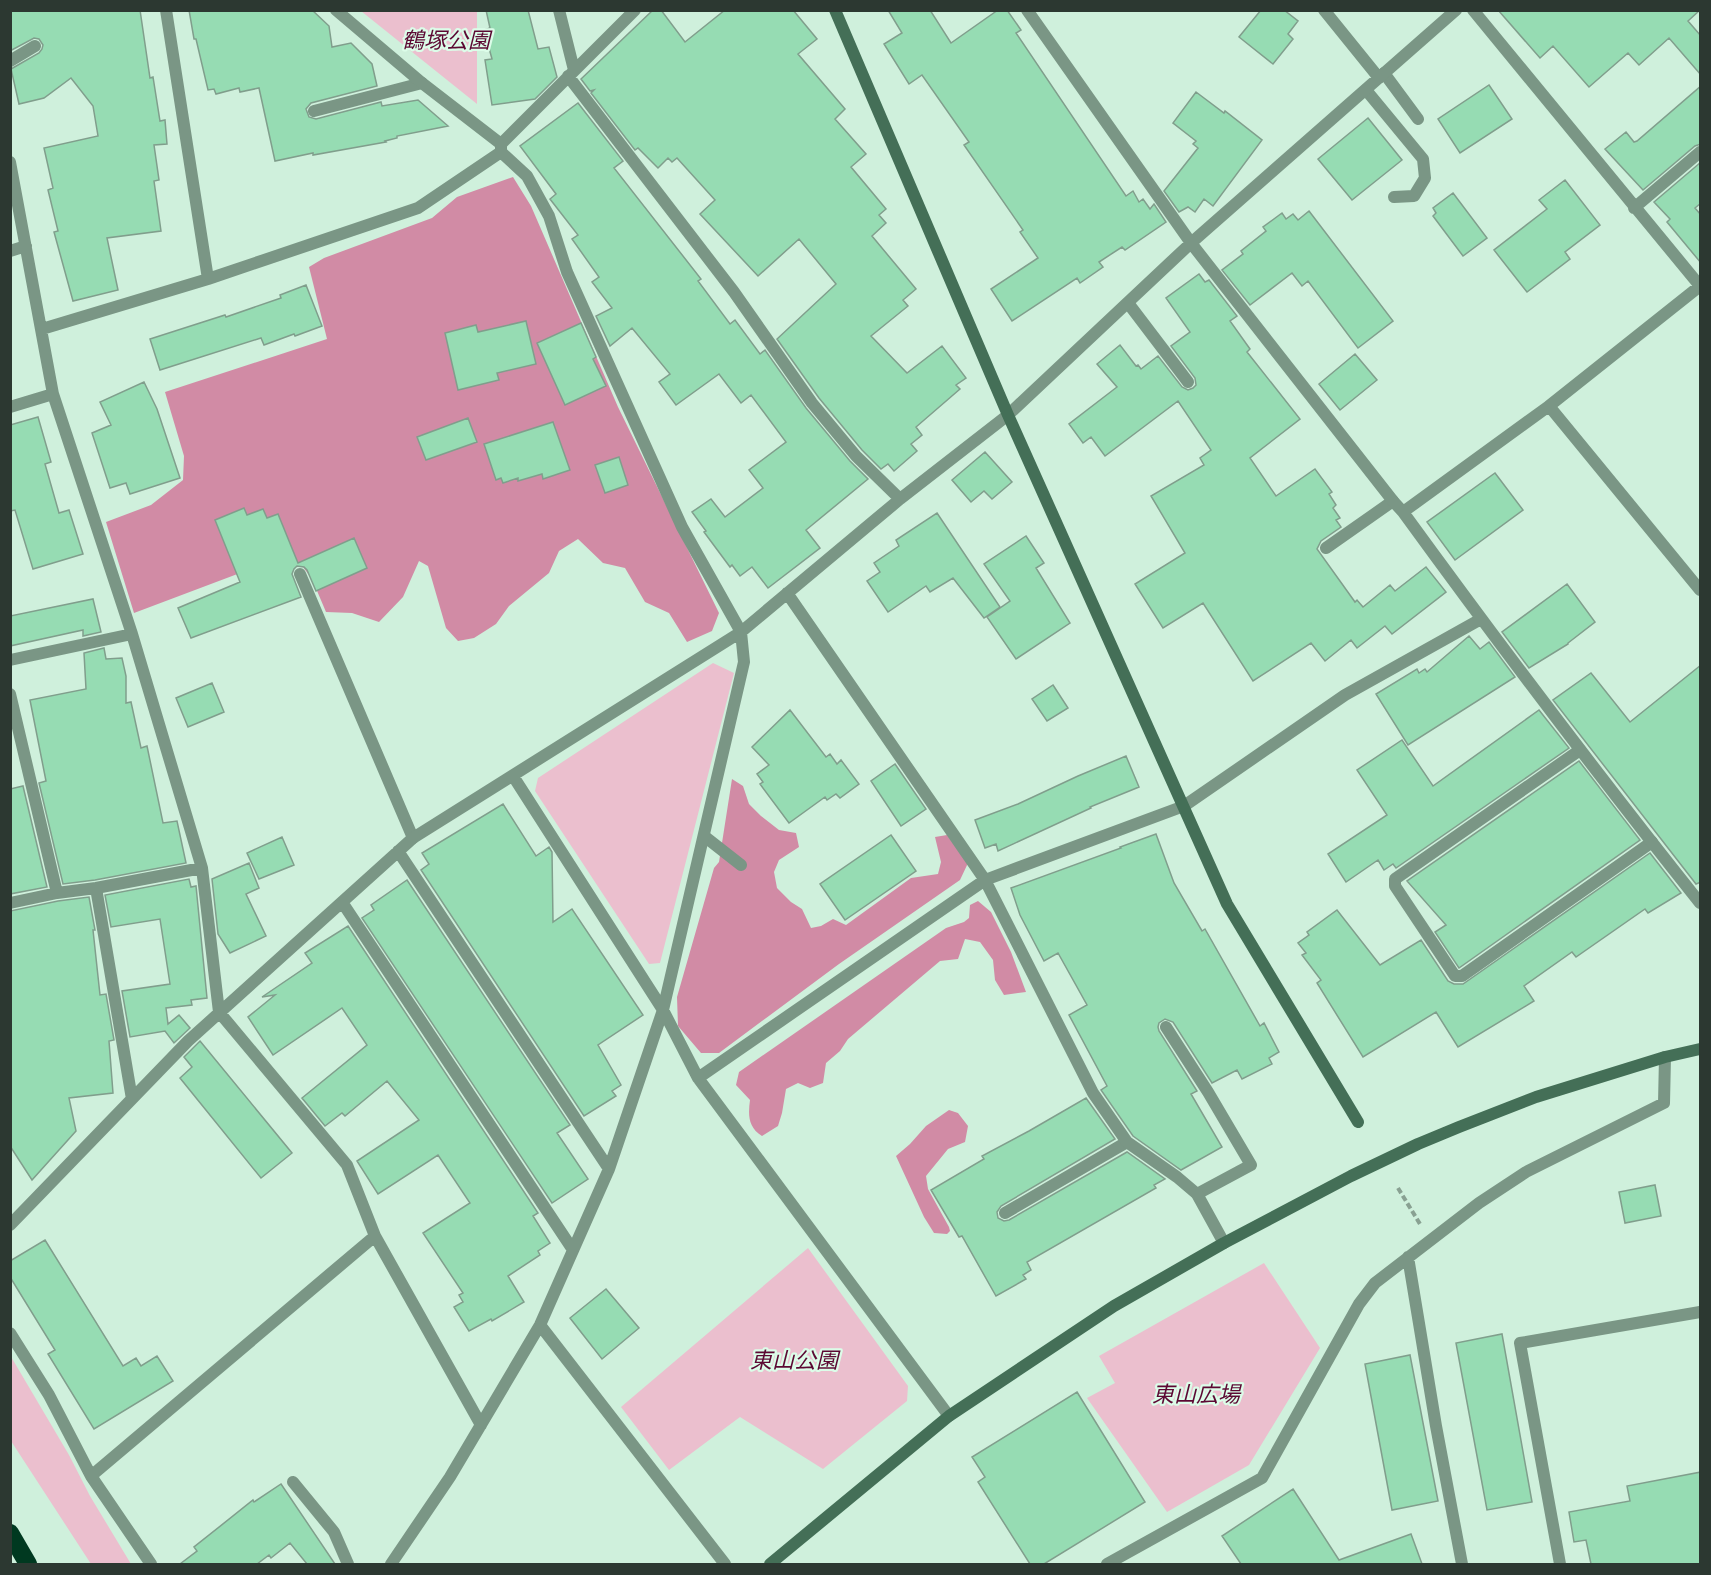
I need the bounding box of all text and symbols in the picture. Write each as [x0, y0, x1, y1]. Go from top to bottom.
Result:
park label: 鶴塚公園 [402, 25, 493, 58]
park label: 東山公園 [750, 1345, 841, 1378]
park label: 東山広場 [1152, 1379, 1243, 1412]

